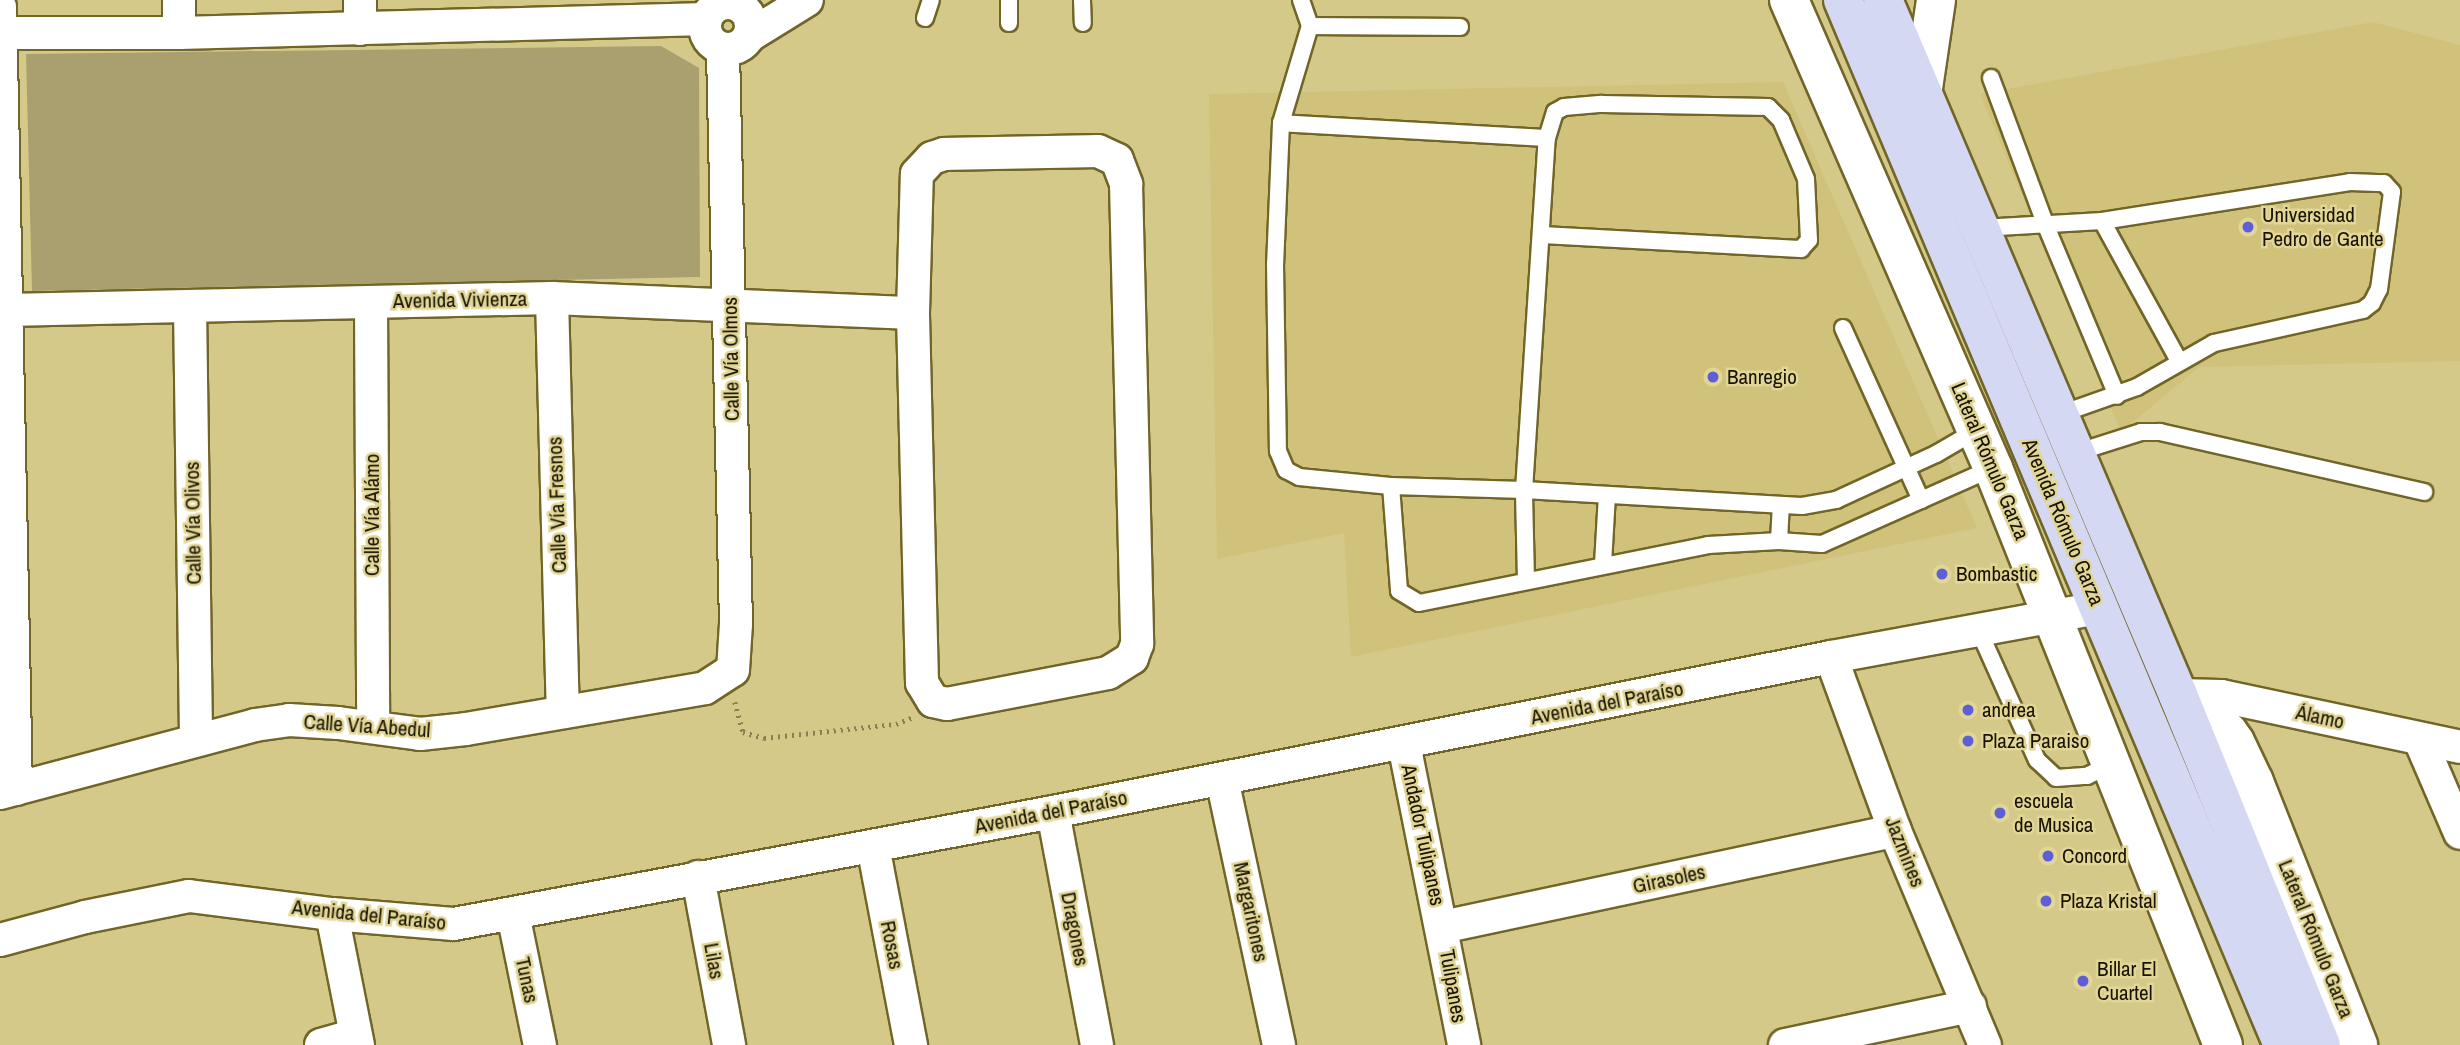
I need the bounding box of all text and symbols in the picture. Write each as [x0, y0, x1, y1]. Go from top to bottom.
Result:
place label: Universidad Pedro de Gante [2262, 202, 2384, 252]
marker: Universidad Pedro de Gante [2240, 219, 2256, 235]
street label: Avenida Vivienza [393, 286, 527, 314]
street label: Calle Vía Olmos [717, 297, 745, 421]
place label: Banregio [1727, 364, 1797, 390]
marker: Banregio [1705, 369, 1721, 385]
street label: Lateral Rómulo Garza [1945, 379, 2035, 543]
street label: Avenida Rómulo Garza [2016, 435, 2110, 609]
street label: Calle Vía Fresnos [542, 436, 572, 574]
street label: Calle Vía Alámo [359, 453, 385, 577]
street label: Calle Vía Olivos [179, 461, 207, 585]
place label: Bombastic [1956, 561, 2037, 587]
marker: Bombastic [1934, 566, 1950, 582]
street label: Avenida del Paraíso [1529, 676, 1685, 730]
place label: andrea [1982, 697, 2036, 723]
street label: Álamo [2294, 700, 2346, 734]
marker: andrea [1960, 702, 1976, 718]
street label: Calle Vía Abedul [302, 709, 432, 743]
place label: Plaza Paraiso [1982, 728, 2089, 754]
marker: Plaza Paraiso [1960, 733, 1976, 749]
street label: Andador Tulipanes [1396, 762, 1450, 908]
street label: Avenida del Paraíso [973, 785, 1129, 839]
place label: escuela de Musica [2014, 788, 2093, 838]
marker: escuela de Musica [1992, 805, 2008, 821]
street label: Jazmines [1880, 813, 1930, 891]
place label: Concord [2062, 843, 2127, 869]
marker: Concord [2040, 848, 2056, 864]
street label: Lateral Rómulo Garza [2273, 856, 2359, 1022]
street label: Girasoles [1630, 859, 1708, 899]
street label: Margaritones [1228, 860, 1274, 964]
place label: Plaza Kristal [2060, 888, 2157, 914]
street label: Dragones [1056, 890, 1094, 968]
marker: Plaza Kristal [2038, 893, 2054, 909]
street label: Avenida del Paraíso [291, 894, 447, 936]
street label: Rosas [875, 919, 909, 971]
street label: Lilas [698, 941, 730, 981]
street label: Tulipanes [1434, 947, 1472, 1025]
street label: Tunas [510, 955, 544, 1005]
place label: Billar El Cuartel [2097, 956, 2156, 1006]
marker: Billar El Cuartel [2075, 973, 2091, 989]

